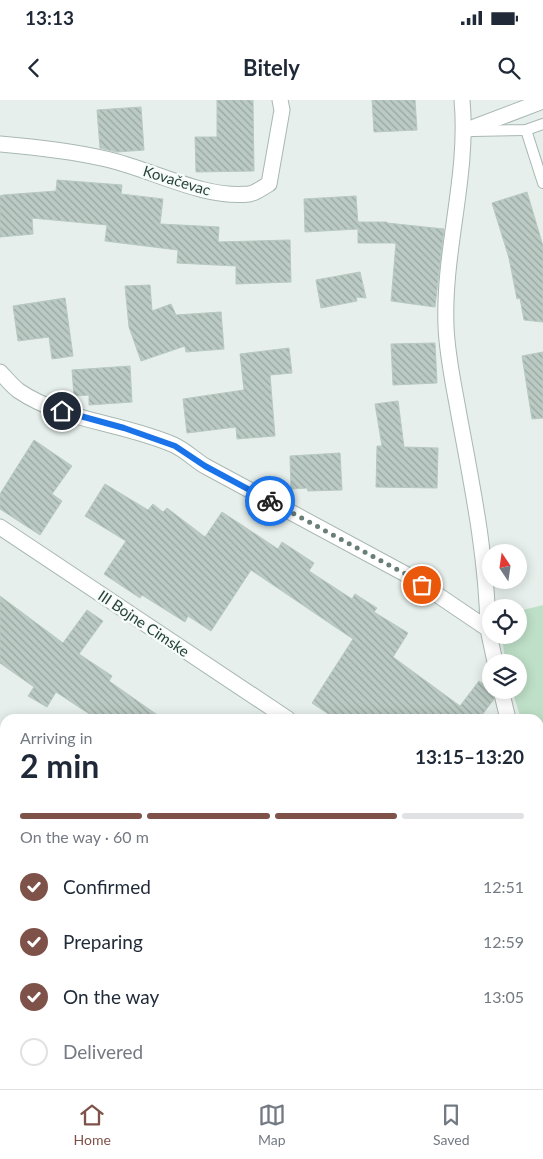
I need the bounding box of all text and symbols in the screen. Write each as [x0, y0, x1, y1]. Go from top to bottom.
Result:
text: 13:13 [25, 6, 74, 29]
icon: back [20, 54, 48, 82]
text: Bitely [243, 54, 300, 81]
icon: search [495, 54, 523, 82]
street label: Kovačevac [141, 161, 213, 199]
pin [41, 390, 83, 432]
icon: home [48, 397, 76, 425]
courier [245, 476, 295, 526]
icon: bike [256, 487, 284, 515]
north arrow [482, 544, 528, 589]
map controls [482, 544, 527, 699]
pin [401, 564, 443, 606]
icon: bag [408, 571, 436, 599]
street label: III Bojne Cimske [95, 586, 193, 660]
button: locate [482, 599, 527, 644]
button: layers [482, 654, 527, 699]
text: Arriving in [20, 728, 93, 747]
text: 13:15–13:20 [415, 745, 524, 768]
text: 2 min [20, 746, 99, 785]
text: On the way · 60 m [20, 827, 149, 846]
icon: check [20, 873, 48, 901]
text: Confirmed [63, 875, 151, 898]
text: 12:51 [483, 877, 524, 896]
icon: check [20, 928, 48, 956]
text: Preparing [63, 930, 143, 953]
text: 12:59 [483, 932, 524, 951]
icon: check [20, 983, 48, 1011]
text: On the way [63, 985, 159, 1008]
text: 13:05 [483, 987, 524, 1006]
text: Delivered [63, 1040, 143, 1063]
tab: Home [74, 1101, 111, 1148]
tab: Map [258, 1101, 286, 1148]
tab: Saved [433, 1101, 469, 1148]

